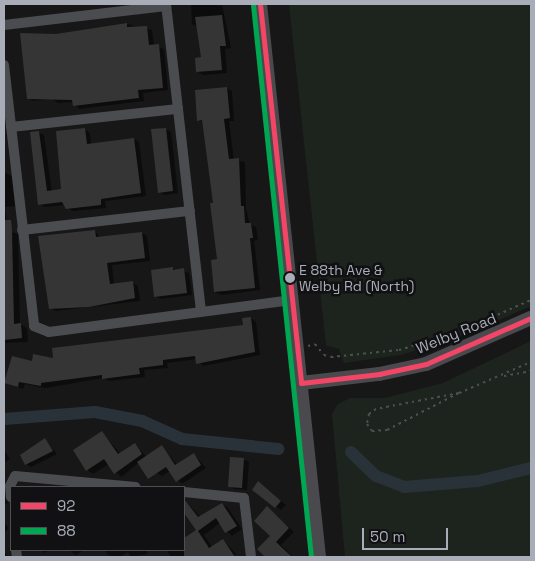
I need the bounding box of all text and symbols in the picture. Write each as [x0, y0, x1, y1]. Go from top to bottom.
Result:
place label: E 88th Ave & Welby Rd (North) [299, 262, 414, 294]
marker: E 88th Ave & Welby Rd (North) [285, 273, 295, 283]
street label: Welby Road [413, 309, 499, 357]
legend [10, 486, 185, 551]
text: 92 [57, 496, 75, 515]
scale bar [365, 518, 451, 550]
text: 88 [57, 521, 76, 540]
text: 50 m [370, 527, 405, 546]

